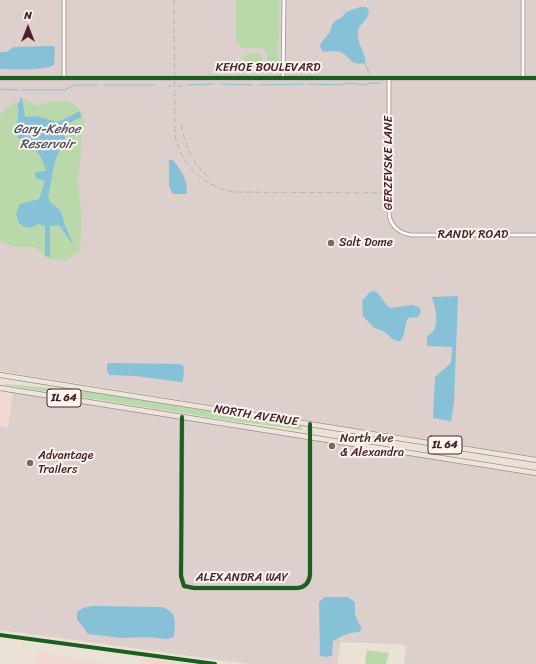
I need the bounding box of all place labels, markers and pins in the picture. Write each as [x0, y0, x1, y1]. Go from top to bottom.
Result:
place label: Salt Dome [339, 236, 393, 250]
marker: Salt Dome [326, 238, 336, 248]
place label: North Ave & Alexandra [340, 432, 404, 460]
marker: North Ave & Alexandra [327, 441, 337, 451]
place label: Advantage Trailers [38, 449, 93, 477]
marker: Advantage Trailers [25, 458, 35, 468]

